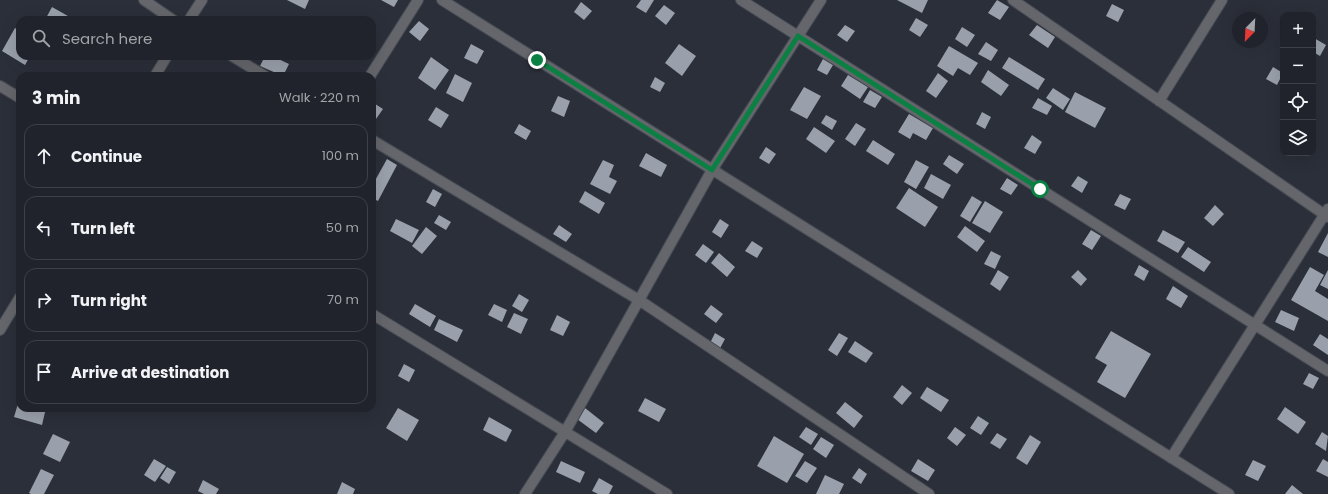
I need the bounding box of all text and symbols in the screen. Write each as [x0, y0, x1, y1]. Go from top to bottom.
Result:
north arrow [1232, 12, 1268, 48]
map controls [1280, 12, 1316, 156]
button: + [1280, 12, 1316, 48]
search box [16, 16, 376, 60]
icon: search [30, 27, 52, 49]
text: Search here [62, 28, 152, 49]
button: − [1280, 48, 1316, 84]
route end [528, 51, 546, 69]
button: locate [1280, 84, 1316, 120]
text: 3 min [32, 86, 80, 110]
text: Walk · 220 m [279, 88, 360, 107]
button: layers [1280, 120, 1316, 156]
icon: ahead [33, 145, 55, 167]
text: Continue [71, 146, 142, 167]
text: 100 m [322, 146, 359, 165]
route start [1031, 180, 1049, 198]
icon: left [33, 217, 55, 239]
text: Turn left [71, 218, 135, 239]
text: 50 m [326, 218, 359, 237]
icon: right [33, 289, 55, 311]
text: Turn right [71, 290, 147, 311]
text: 70 m [327, 290, 359, 309]
icon: arrive [33, 361, 55, 383]
text: Arrive at destination [71, 362, 229, 383]

